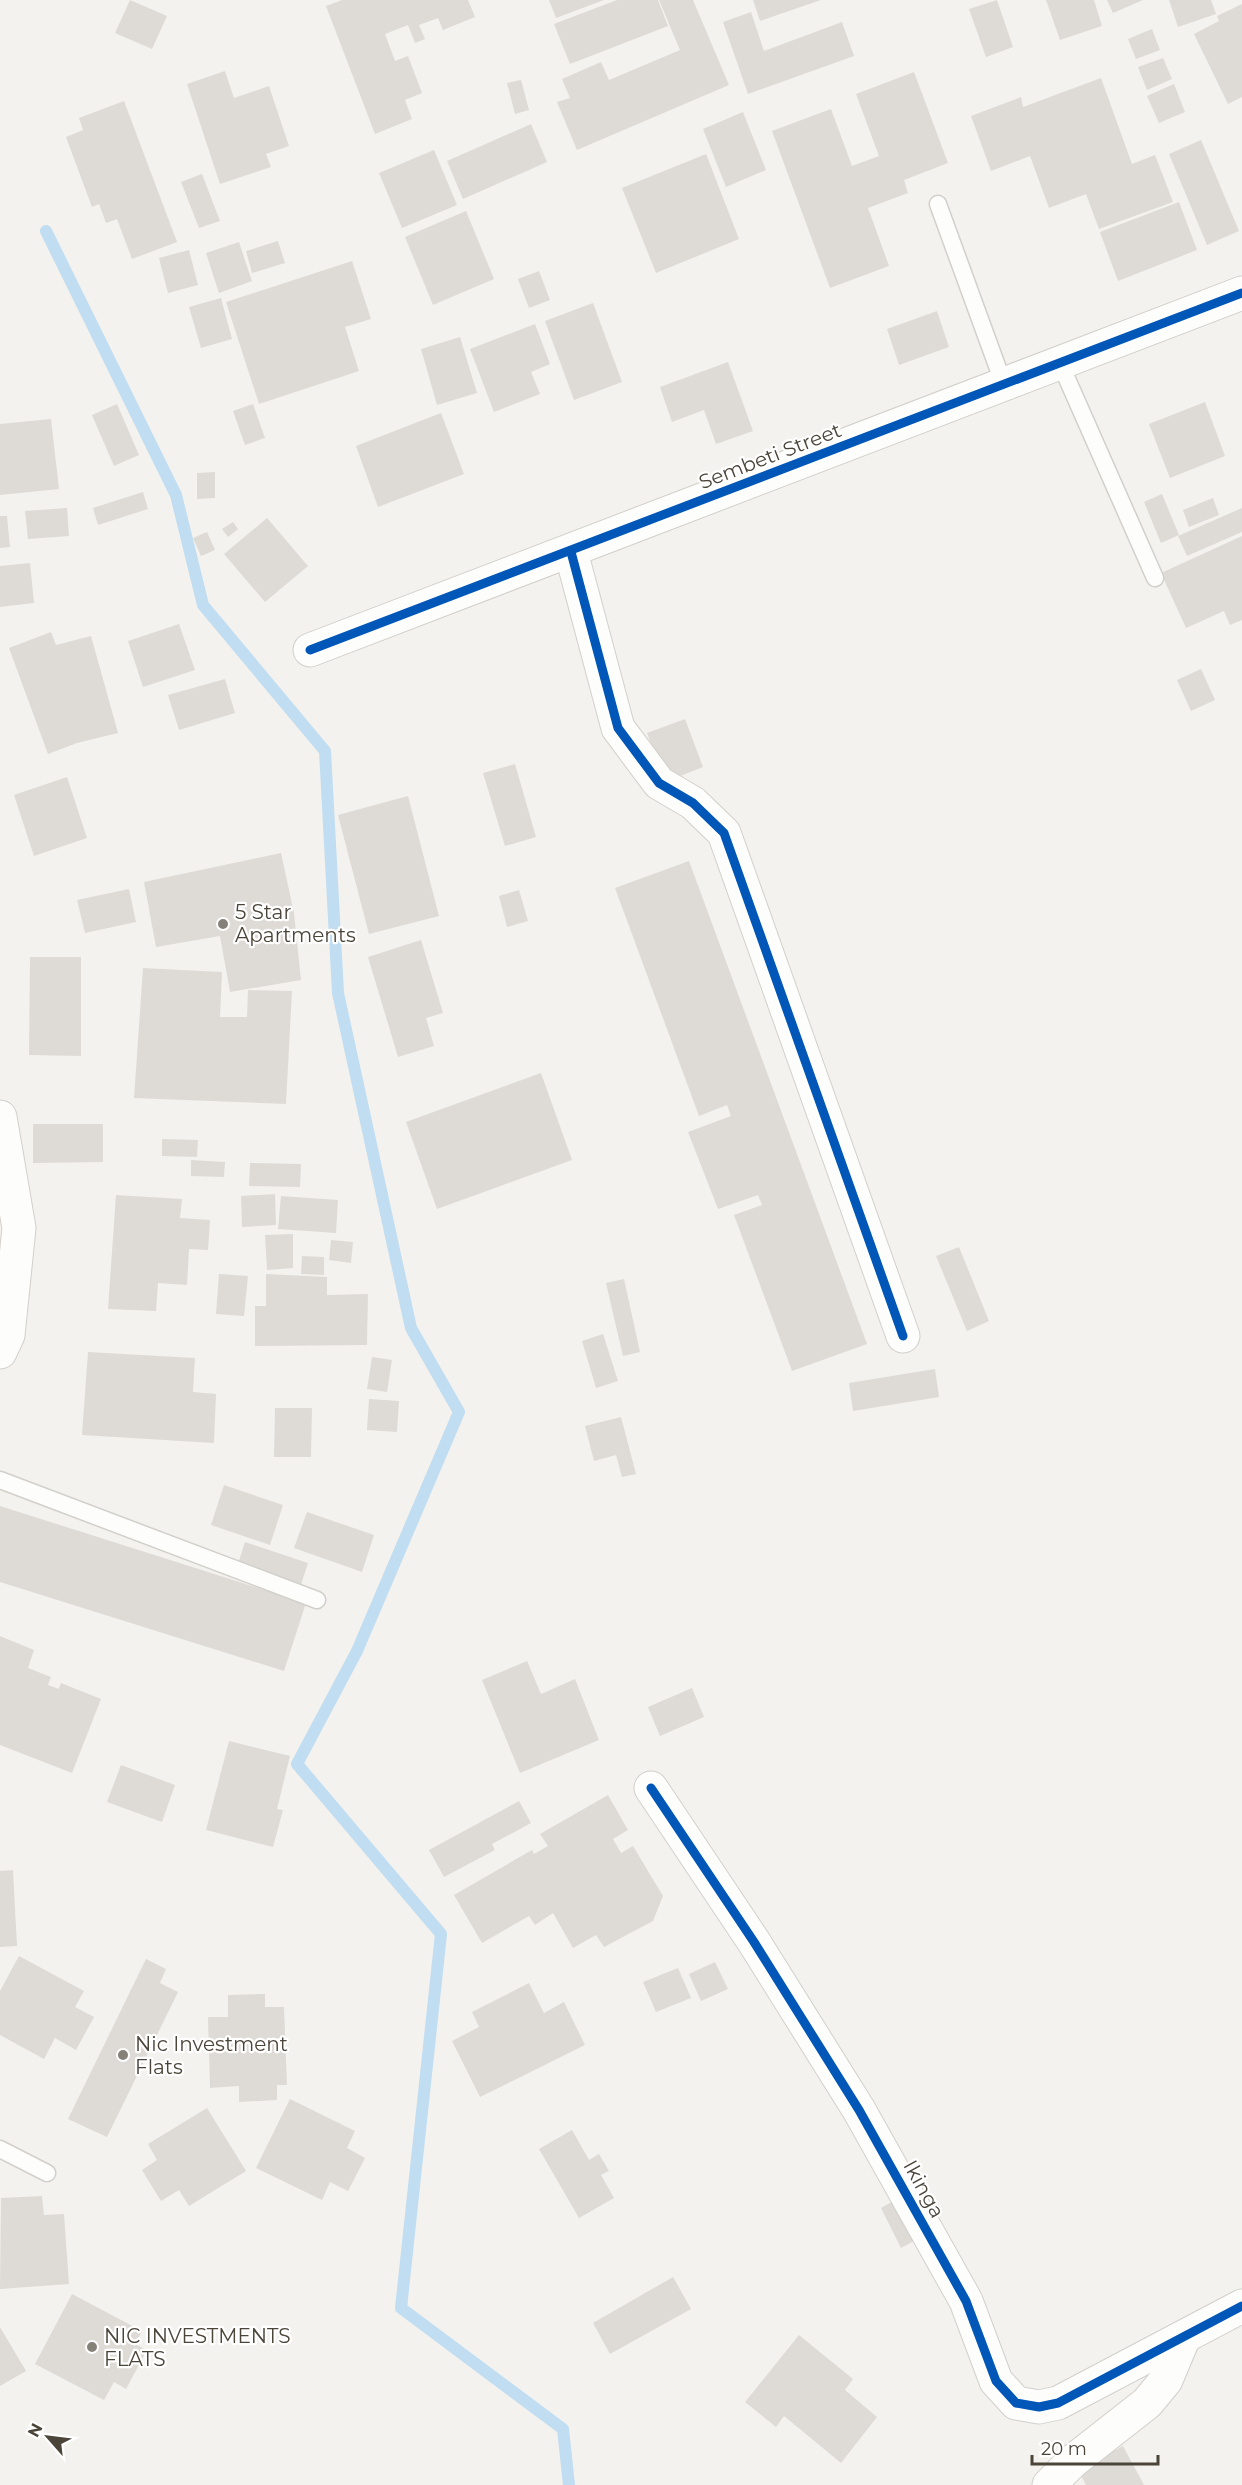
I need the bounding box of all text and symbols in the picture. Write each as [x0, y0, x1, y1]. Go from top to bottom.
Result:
street label: Sembeti Street [695, 418, 845, 494]
place label: 5 Star Apartments [235, 900, 356, 947]
marker: 5 Star Apartments [216, 917, 230, 931]
place label: Nic Investment Flats [135, 2032, 288, 2079]
marker: Nic Investment Flats [116, 2048, 130, 2062]
street label: Ikinga [898, 2156, 950, 2222]
place label: NIC INVESTMENTS FLATS [104, 2324, 291, 2371]
marker: NIC INVESTMENTS FLATS [85, 2340, 99, 2354]
north arrow [18, 2407, 78, 2467]
text: N [24, 2420, 47, 2440]
scale bar [1032, 2428, 1158, 2466]
text: 20 m [1041, 2438, 1087, 2460]

